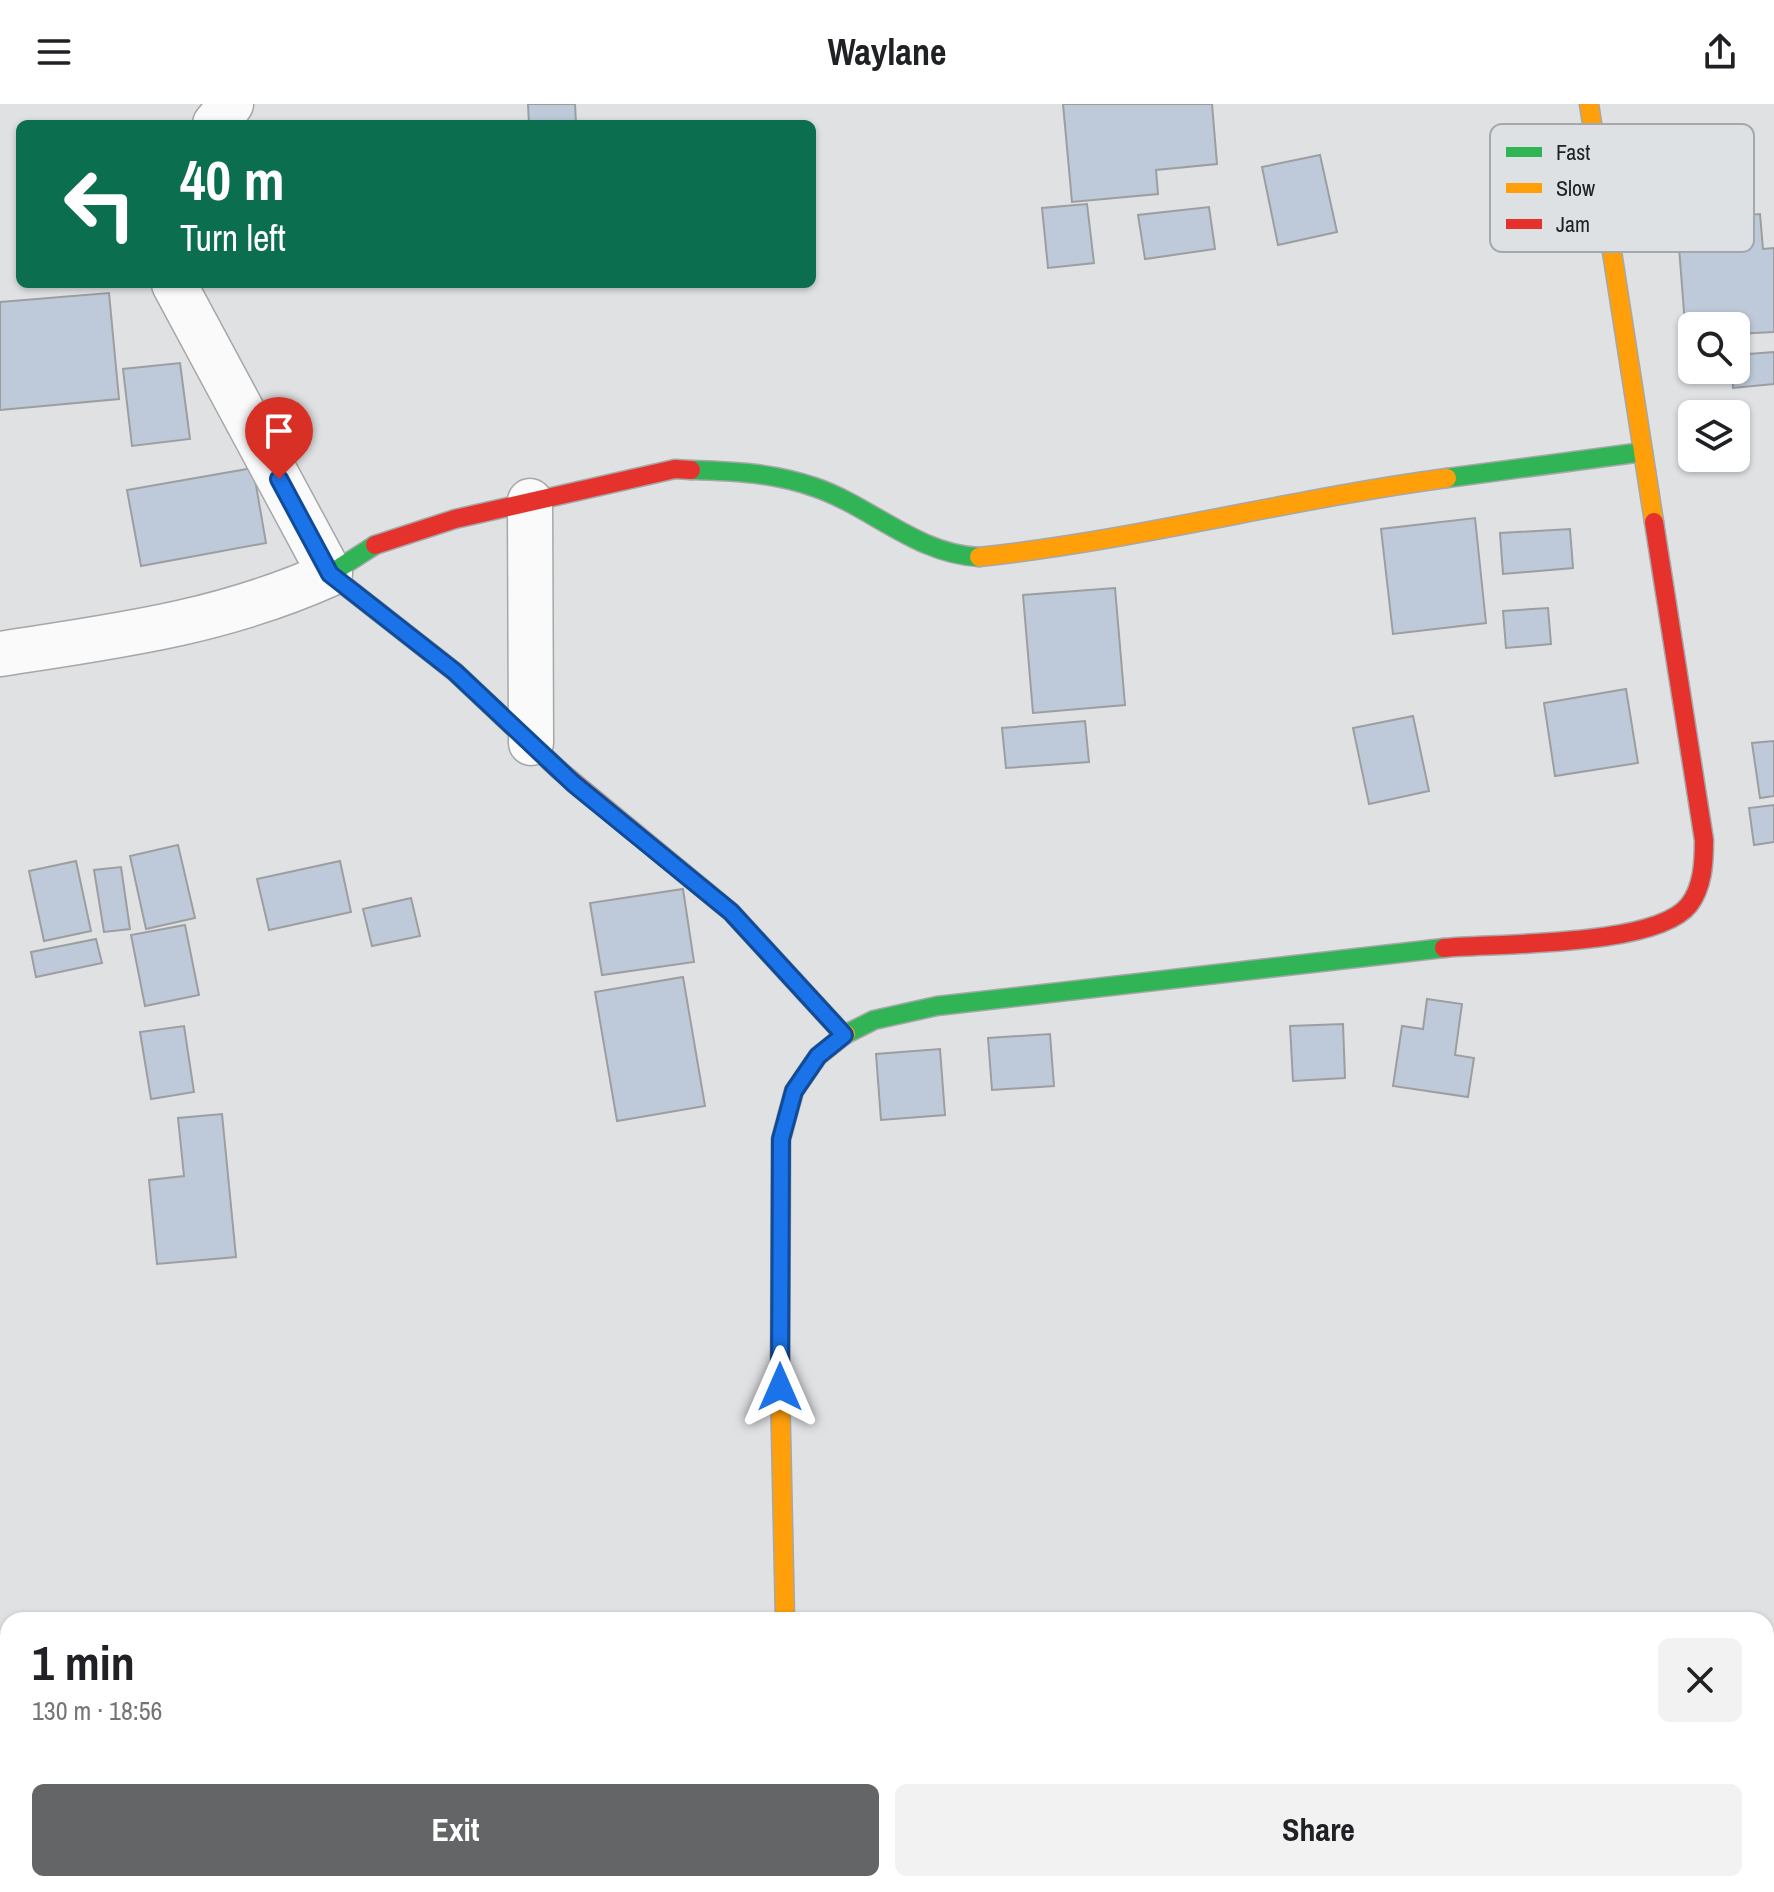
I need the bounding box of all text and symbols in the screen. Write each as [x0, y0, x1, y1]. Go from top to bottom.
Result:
text: Waylane [828, 28, 946, 76]
icon: menu [32, 30, 76, 74]
icon: share [1698, 30, 1742, 74]
legend [1490, 124, 1754, 252]
text: Fast [1556, 137, 1590, 167]
text: 40 m [180, 142, 285, 217]
icon: left [48, 152, 152, 256]
text: Slow [1556, 173, 1595, 203]
text: Jam [1556, 209, 1590, 239]
text: Turn left [180, 214, 286, 262]
map controls [1678, 312, 1750, 472]
button: search [1678, 312, 1750, 384]
pin [245, 397, 313, 479]
button: layers [1678, 400, 1750, 472]
icon: arrive [257, 409, 301, 453]
position arrow [738, 1345, 822, 1429]
text: 1 min [32, 1630, 135, 1695]
button: close [1658, 1638, 1742, 1722]
text: 130 m · 18:56 [32, 1693, 162, 1728]
button: Exit [32, 1784, 879, 1876]
button: Share [895, 1784, 1742, 1876]

